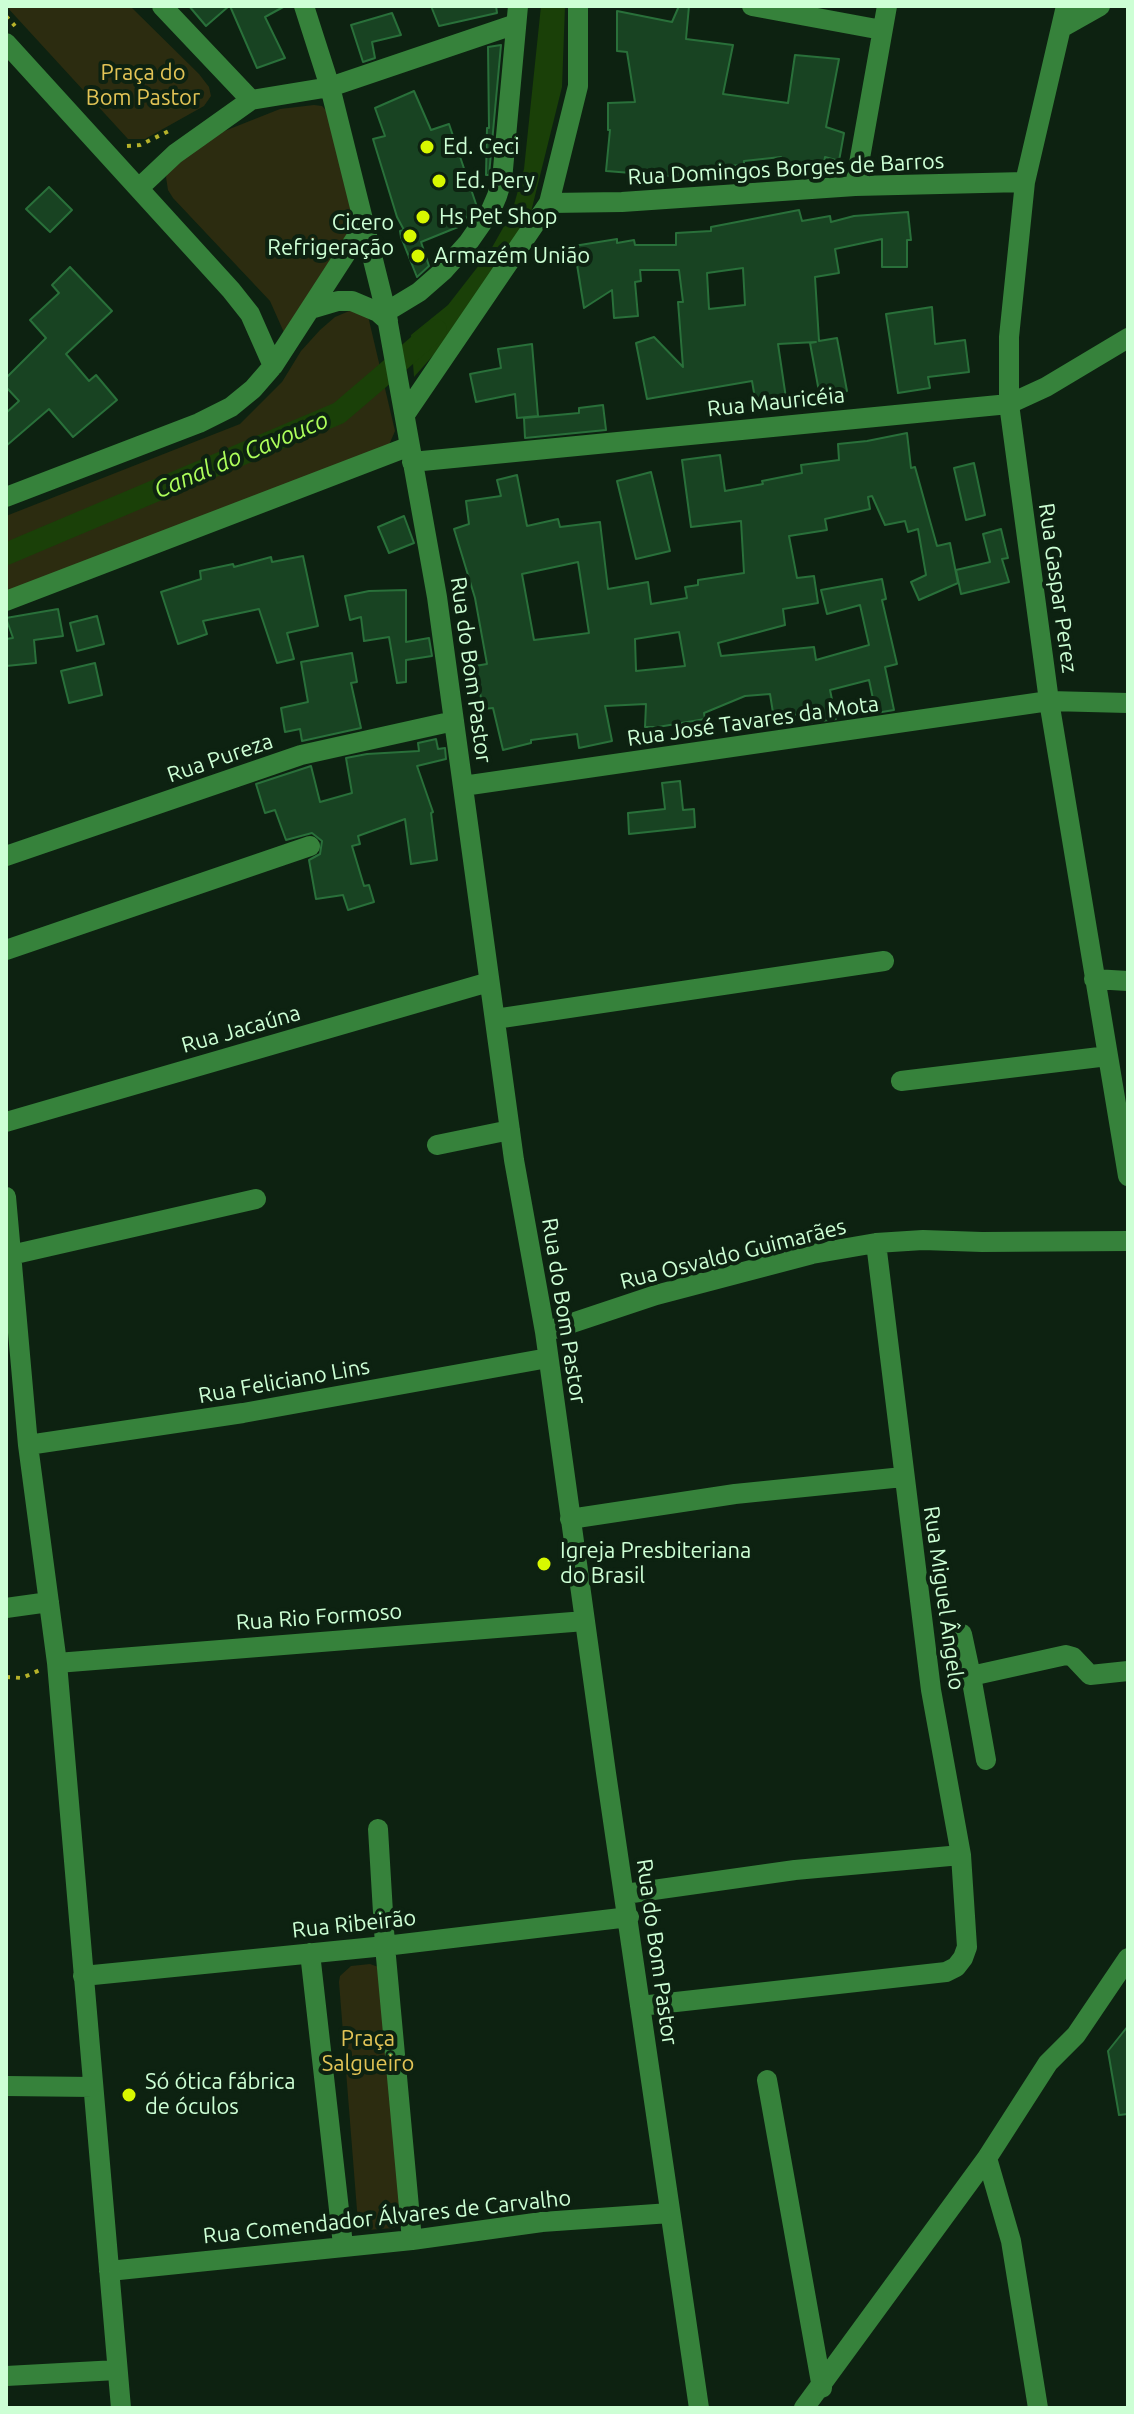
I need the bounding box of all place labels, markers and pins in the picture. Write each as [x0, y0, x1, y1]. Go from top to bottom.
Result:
place label: Ed. Ceci [443, 134, 520, 160]
marker: Ed. Ceci [418, 138, 436, 156]
place label: Ed. Pery [455, 168, 535, 194]
marker: Ed. Pery [430, 172, 448, 190]
place label: Hs Pet Shop [439, 204, 557, 230]
marker: Hs Pet Shop [414, 208, 432, 226]
place label: Cicero Refrigeração [267, 210, 394, 262]
marker: Cicero Refrigeração [401, 227, 419, 245]
place label: Armazém União [434, 243, 590, 269]
marker: Armazém União [409, 247, 427, 265]
place label: Igreja Presbiteriana do Brasil [560, 1538, 751, 1590]
marker: Igreja Presbiteriana do Brasil [535, 1555, 553, 1573]
place label: Só ótica fábrica de óculos [145, 2069, 296, 2120]
marker: Só ótica fábrica de óculos [120, 2086, 138, 2104]

